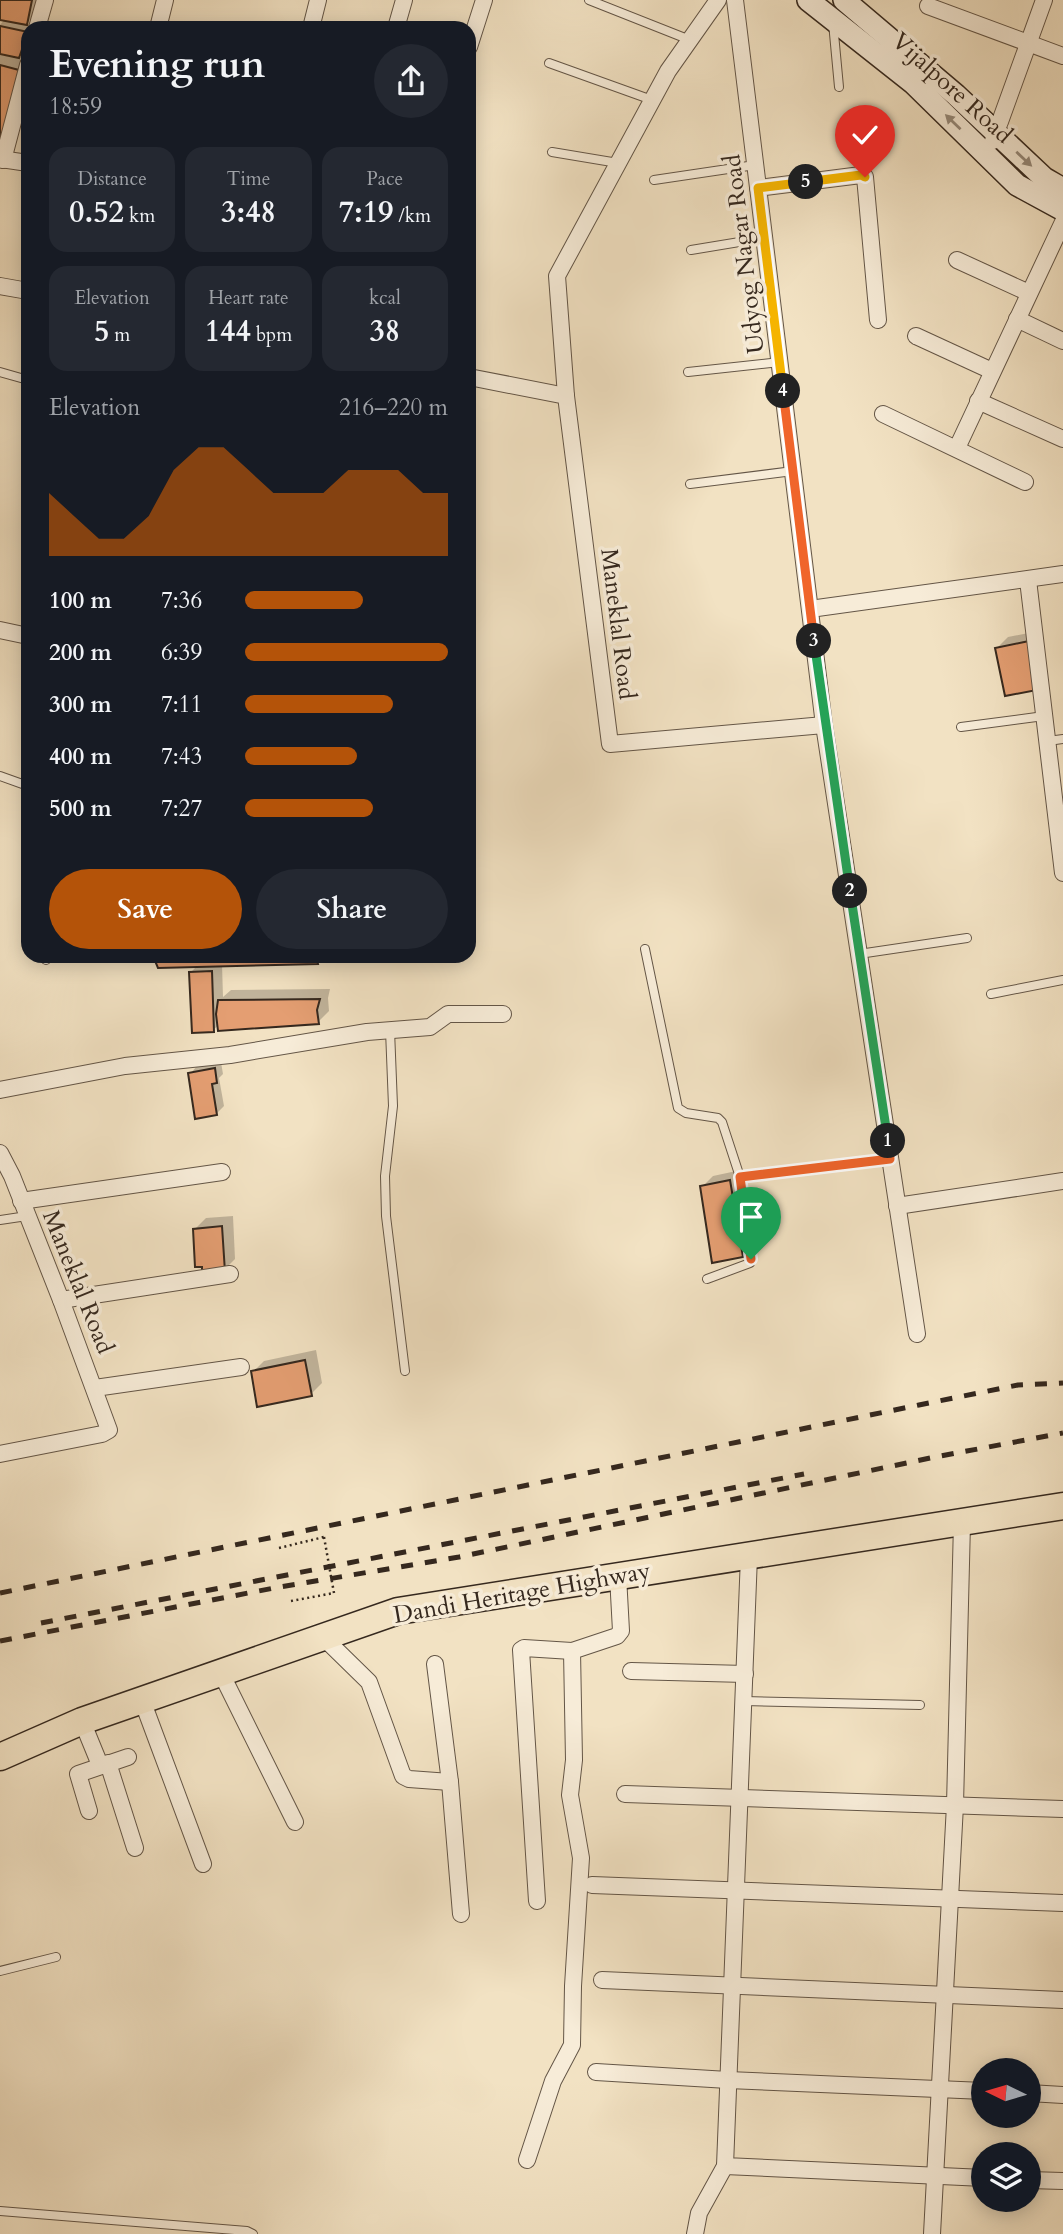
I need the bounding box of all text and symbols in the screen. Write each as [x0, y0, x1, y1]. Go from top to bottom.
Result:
street label: Vijalpore Road [884, 25, 1020, 151]
text: Evening run [49, 39, 265, 91]
button: share [374, 44, 448, 118]
text: 18:59 [49, 91, 102, 122]
pin [835, 105, 895, 177]
one-way arrow [945, 115, 962, 131]
icon: check [846, 116, 884, 154]
one-way arrow [1015, 150, 1032, 166]
street label: Udyog Nagar Road [715, 152, 773, 356]
pin: 5 [788, 164, 824, 200]
text: Distance [77, 166, 147, 192]
text: Time [227, 166, 270, 192]
text: Pace [366, 166, 403, 192]
text: 5 [801, 168, 810, 194]
text: 0.52 [69, 192, 124, 233]
text: 3:48 [221, 192, 276, 233]
text: 7:19 [339, 192, 393, 233]
text: km [124, 203, 155, 229]
text: /km [393, 203, 431, 229]
text: Elevation [74, 285, 150, 311]
text: Heart rate [208, 285, 289, 311]
text: kcal [369, 285, 401, 311]
text: 5 [94, 311, 109, 352]
text: 144 [205, 311, 251, 352]
text: 38 [369, 311, 400, 352]
text: m [109, 322, 130, 348]
text: bpm [251, 322, 292, 348]
pin: 4 [766, 374, 800, 408]
text: 4 [778, 377, 787, 403]
text: Elevation [49, 392, 140, 423]
text: 216–220 m [339, 392, 448, 423]
street label: Maneklal Road [592, 546, 644, 702]
text: 100 m [49, 585, 112, 616]
text: 7:36 [161, 585, 202, 616]
pin: 3 [796, 624, 832, 658]
text: 3 [809, 627, 818, 653]
text: 200 m [49, 637, 112, 668]
text: 6:39 [161, 637, 202, 668]
text: 300 m [49, 689, 112, 720]
text: 7:11 [161, 689, 202, 720]
text: 400 m [49, 741, 112, 772]
text: 7:43 [161, 741, 202, 772]
text: 500 m [49, 793, 112, 824]
text: 7:27 [161, 793, 202, 824]
button: Save [49, 869, 242, 949]
button: Share [256, 869, 448, 949]
pin: 2 [832, 874, 868, 908]
text: 2 [845, 877, 854, 903]
pin: 1 [870, 1124, 906, 1158]
text: 1 [883, 1127, 892, 1153]
pin [721, 1187, 781, 1259]
icon: arrive [732, 1198, 770, 1236]
street label: Maneklal Road [34, 1205, 122, 1359]
street label: Dandi Heritage Highway [391, 1554, 653, 1632]
north arrow [971, 2058, 1041, 2128]
map controls [971, 2058, 1041, 2212]
button: layers [971, 2142, 1041, 2212]

